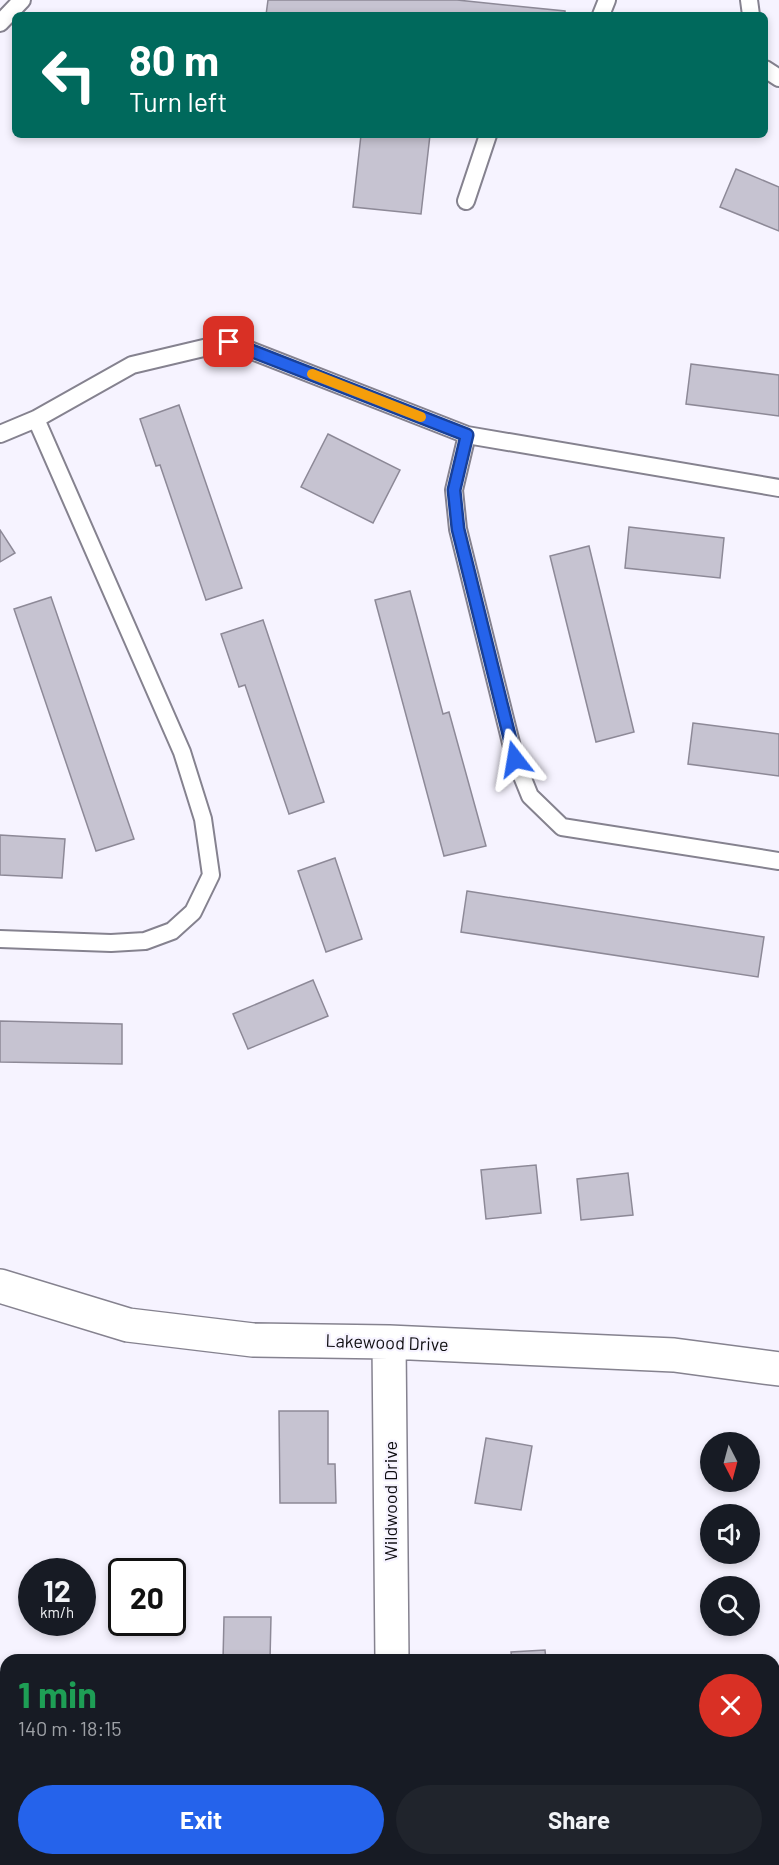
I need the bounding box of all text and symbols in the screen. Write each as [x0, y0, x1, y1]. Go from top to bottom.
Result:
text: 80 m [129, 34, 219, 84]
icon: left [30, 36, 108, 114]
text: Turn left [129, 85, 227, 117]
pin [203, 316, 254, 367]
icon: arrive [212, 325, 245, 358]
position arrow [483, 727, 547, 791]
street label: Lakewood Drive [325, 1329, 449, 1355]
north arrow [700, 1432, 760, 1492]
map controls [700, 1432, 760, 1636]
street label: Wildwood Drive [379, 1441, 401, 1561]
button: sound [700, 1504, 760, 1564]
speed limit sign: 20 [108, 1558, 186, 1636]
text: 12 [43, 1572, 71, 1608]
button: search [700, 1576, 760, 1636]
text: km/h [40, 1603, 74, 1621]
text: 1 min [18, 1672, 97, 1715]
button: close [699, 1674, 762, 1737]
text: 140 m · 18:15 [18, 1716, 122, 1740]
button: Exit [18, 1785, 384, 1854]
button: Share [396, 1785, 762, 1854]

